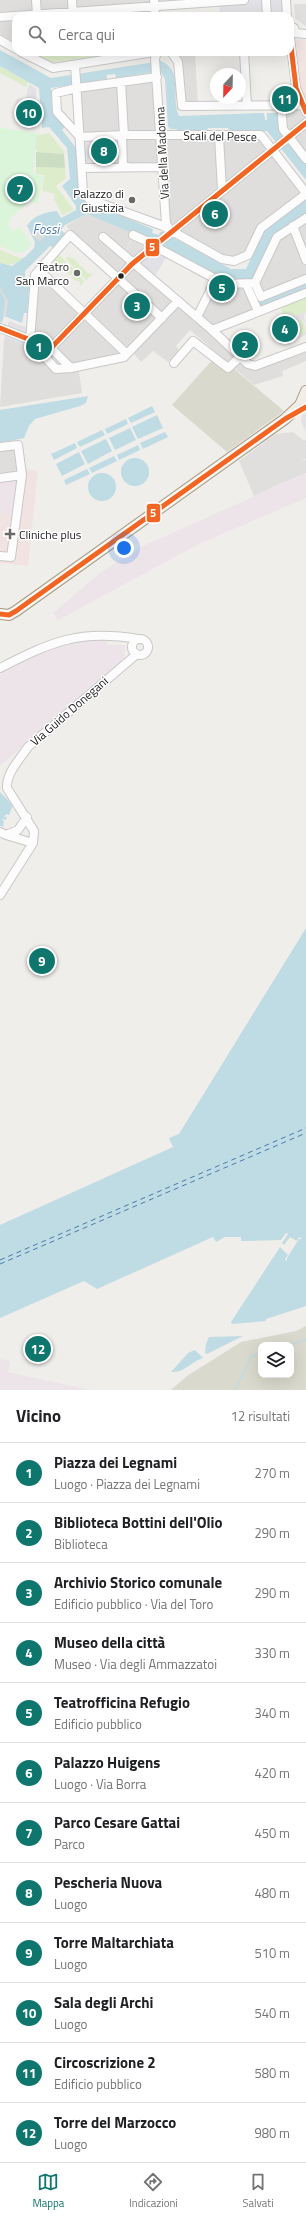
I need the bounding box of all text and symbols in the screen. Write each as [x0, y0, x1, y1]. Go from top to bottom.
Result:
search box [12, 12, 294, 56]
icon: search [26, 23, 48, 45]
text: Cerca qui [58, 23, 115, 46]
north arrow [210, 68, 246, 104]
pin: 11 [272, 84, 298, 114]
pin: 10 [16, 98, 42, 128]
street label: Via della Madonna [150, 106, 174, 200]
street label: Scali del Pesce [183, 126, 257, 146]
pin: 8 [91, 136, 117, 166]
pin: 7 [7, 174, 33, 204]
place label: Palazzo di Giustizia [73, 184, 124, 217]
marker: Palazzo di Giustizia [127, 195, 137, 205]
pin: 6 [202, 199, 228, 229]
water label: Fossi [33, 219, 60, 239]
line badge: 5 [145, 238, 160, 257]
text: 5 [149, 239, 155, 255]
place label: Teatro San Marco [16, 257, 69, 290]
marker: Teatro San Marco [72, 268, 82, 278]
unlabelled marker [116, 271, 126, 281]
pin: 5 [209, 273, 235, 303]
pin: 3 [124, 291, 150, 321]
pin: 4 [272, 314, 298, 344]
pin: 2 [232, 330, 258, 360]
pin: 1 [26, 332, 52, 362]
line badge: 5 [146, 503, 161, 523]
text: 5 [150, 505, 156, 521]
place label: Cliniche plus [19, 525, 82, 544]
marker: Cliniche plus [4, 528, 16, 540]
your location [114, 538, 134, 558]
street label: Via Guido Donegani [26, 672, 112, 750]
pin: 9 [29, 946, 55, 976]
pin: 12 [25, 1334, 51, 1364]
map controls [258, 1342, 294, 1378]
button: layers [258, 1342, 294, 1378]
text: Vicino [16, 1403, 61, 1429]
text: 12 risultati [231, 1406, 290, 1426]
text: Piazza dei Legnami [54, 1451, 177, 1474]
text: 1 [25, 1463, 33, 1483]
text: 270 m [254, 1463, 290, 1483]
text: Luogo · Piazza dei Legnami [54, 1474, 200, 1494]
text: Biblioteca Bottini dell'Olio [54, 1511, 222, 1534]
text: 2 [25, 1523, 33, 1543]
text: 290 m [254, 1523, 290, 1543]
text: Biblioteca [54, 1534, 108, 1554]
text: Archivio Storico comunale [54, 1571, 222, 1594]
text: 3 [25, 1583, 33, 1603]
text: 290 m [254, 1583, 290, 1603]
text: Edificio pubblico · Via del Toro [54, 1594, 213, 1614]
text: Museo della città [54, 1631, 165, 1654]
text: 4 [25, 1643, 33, 1663]
text: 330 m [254, 1643, 290, 1663]
text: Museo · Via degli Ammazzatoi [54, 1654, 217, 1674]
text: Teatrofficina Refugio [54, 1691, 190, 1714]
text: 5 [25, 1703, 33, 1723]
text: 340 m [254, 1703, 290, 1723]
text: Edificio pubblico [54, 1714, 142, 1734]
text: Palazzo Huigens [54, 1751, 160, 1774]
text: 6 [25, 1763, 33, 1783]
text: 420 m [254, 1763, 290, 1783]
text: Luogo · Via Borra [54, 1774, 146, 1794]
text: Parco Cesare Gattai [54, 1811, 180, 1834]
text: 7 [25, 1823, 33, 1843]
text: 450 m [254, 1823, 290, 1843]
text: Parco [54, 1834, 85, 1854]
text: Pescheria Nuova [54, 1871, 162, 1894]
text: 8 [25, 1883, 33, 1903]
text: 480 m [254, 1883, 290, 1903]
text: Luogo [54, 1894, 87, 1914]
text: Torre Maltarchiata [54, 1931, 174, 1954]
text: 9 [25, 1943, 33, 1963]
text: 510 m [254, 1943, 290, 1963]
text: Luogo [54, 1954, 87, 1974]
text: Sala degli Archi [54, 1991, 153, 2014]
text: 10 [22, 2003, 36, 2023]
text: 540 m [254, 2003, 290, 2023]
text: Luogo [54, 2014, 87, 2034]
text: Circoscrizione 2 [54, 2051, 156, 2074]
text: 11 [22, 2063, 36, 2083]
text: 580 m [254, 2063, 290, 2083]
text: Edificio pubblico [54, 2074, 142, 2094]
text: Torre del Marzocco [54, 2111, 176, 2134]
text: 12 [22, 2123, 36, 2143]
text: 980 m [254, 2123, 290, 2143]
text: Luogo [54, 2134, 87, 2154]
tab: Mappa [32, 2171, 64, 2211]
tab: Indicazioni [129, 2171, 178, 2211]
tab: Salvati [243, 2171, 274, 2211]

